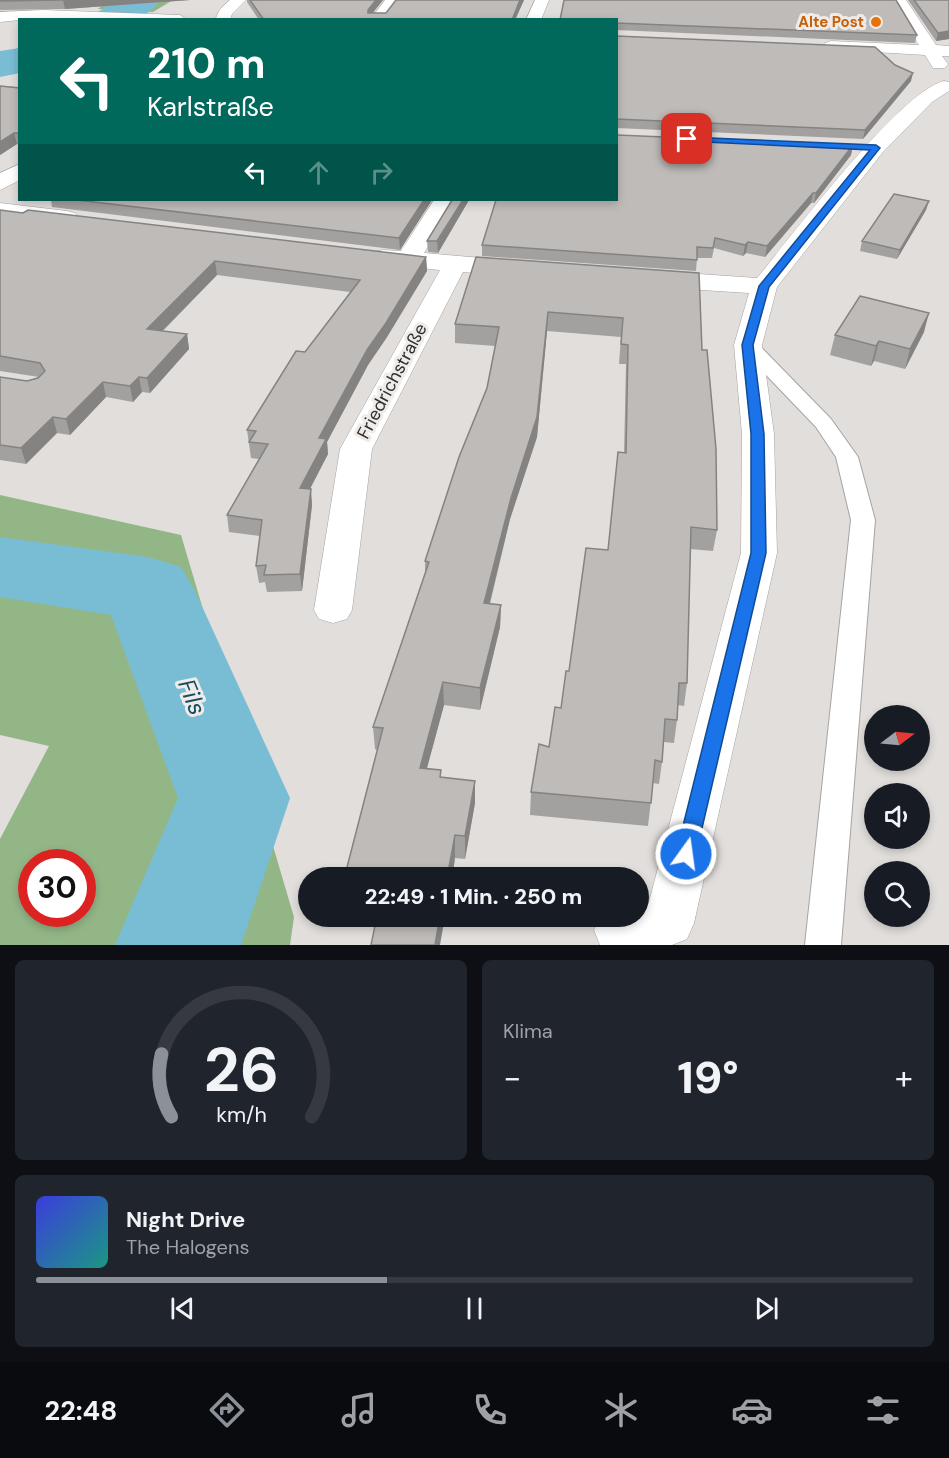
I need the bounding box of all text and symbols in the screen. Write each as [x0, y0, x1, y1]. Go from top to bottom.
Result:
place label: Alte Post [798, 12, 864, 32]
marker: Alte Post [869, 15, 883, 29]
text: 210 m [147, 36, 265, 91]
icon: left [48, 42, 126, 120]
text: Karlstraße [147, 89, 274, 124]
pin [661, 113, 712, 164]
icon: arrive [670, 122, 703, 155]
icon: left [239, 156, 272, 189]
icon: ahead [302, 156, 335, 189]
icon: right [365, 156, 398, 189]
street label: Friedrichstraße [351, 319, 433, 443]
water label: Fils [171, 674, 214, 719]
north arrow [864, 705, 930, 771]
map controls [864, 705, 930, 927]
button: sound [864, 783, 930, 849]
position arrow [654, 822, 718, 886]
speed limit sign: 30 [18, 849, 96, 927]
button: search [864, 861, 930, 927]
text: 22:49 · 1 Min. · 250 m [365, 882, 582, 911]
text: Klima [503, 1018, 553, 1044]
text: 26 [203, 1029, 279, 1110]
text: 19° [677, 1048, 739, 1107]
text: − [503, 1056, 521, 1099]
text: + [895, 1056, 913, 1099]
text: km/h [216, 1101, 266, 1129]
text: Night Drive [126, 1205, 245, 1234]
text: The Halogens [126, 1234, 249, 1260]
icon: previous [166, 1292, 199, 1325]
icon: pause [458, 1292, 491, 1325]
icon: next [750, 1292, 783, 1325]
icon: directions [206, 1389, 248, 1431]
icon: music [338, 1389, 380, 1431]
icon: phone [469, 1389, 511, 1431]
icon: climate [600, 1389, 642, 1431]
icon: car [731, 1389, 773, 1431]
icon: filters [862, 1389, 904, 1431]
text: 22:48 [45, 1393, 117, 1428]

